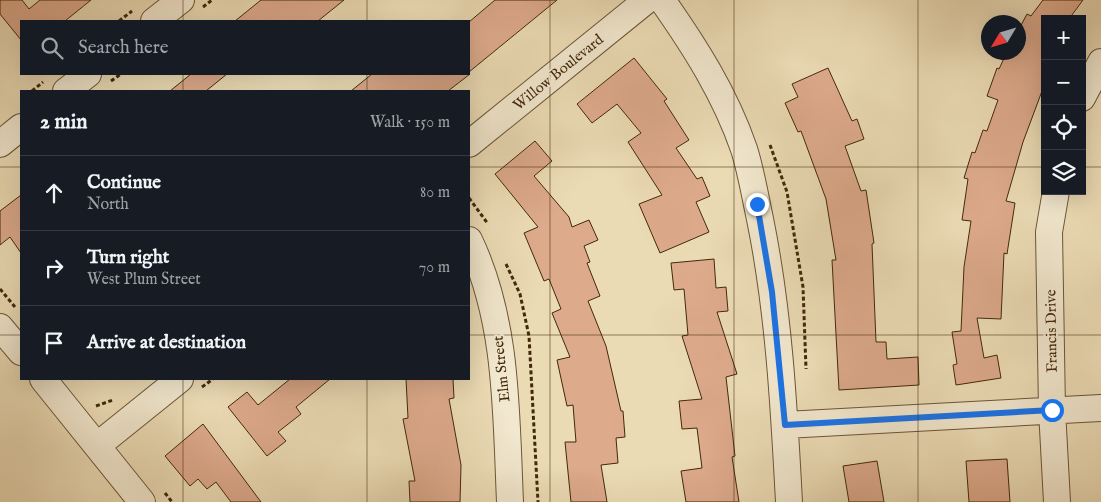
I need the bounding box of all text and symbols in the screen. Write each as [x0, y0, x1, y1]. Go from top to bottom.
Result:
north arrow [981, 15, 1026, 60]
map controls [1041, 15, 1086, 195]
button: + [1041, 15, 1086, 60]
search box [20, 20, 470, 75]
street label: Willow Boulevard [509, 30, 608, 115]
icon: search [38, 34, 66, 62]
text: Search here [78, 36, 169, 60]
button: − [1041, 60, 1086, 105]
button: locate [1041, 105, 1086, 150]
text: 2 min [40, 109, 87, 136]
text: Walk · 150 m [370, 113, 450, 133]
button: layers [1041, 150, 1086, 195]
text: Continue [87, 171, 161, 195]
icon: ahead [40, 179, 68, 207]
text: 80 m [420, 183, 450, 203]
route end [746, 193, 769, 216]
text: North [87, 195, 129, 215]
text: Turn right [87, 246, 169, 270]
icon: right [40, 254, 68, 282]
text: 70 m [419, 258, 450, 278]
text: West Plum Street [87, 270, 201, 290]
street label: Francis Drive [1041, 289, 1062, 373]
icon: arrive [40, 329, 68, 357]
text: Arrive at destination [87, 331, 246, 355]
street label: Elm Street [489, 335, 514, 403]
route start [1041, 399, 1064, 422]

